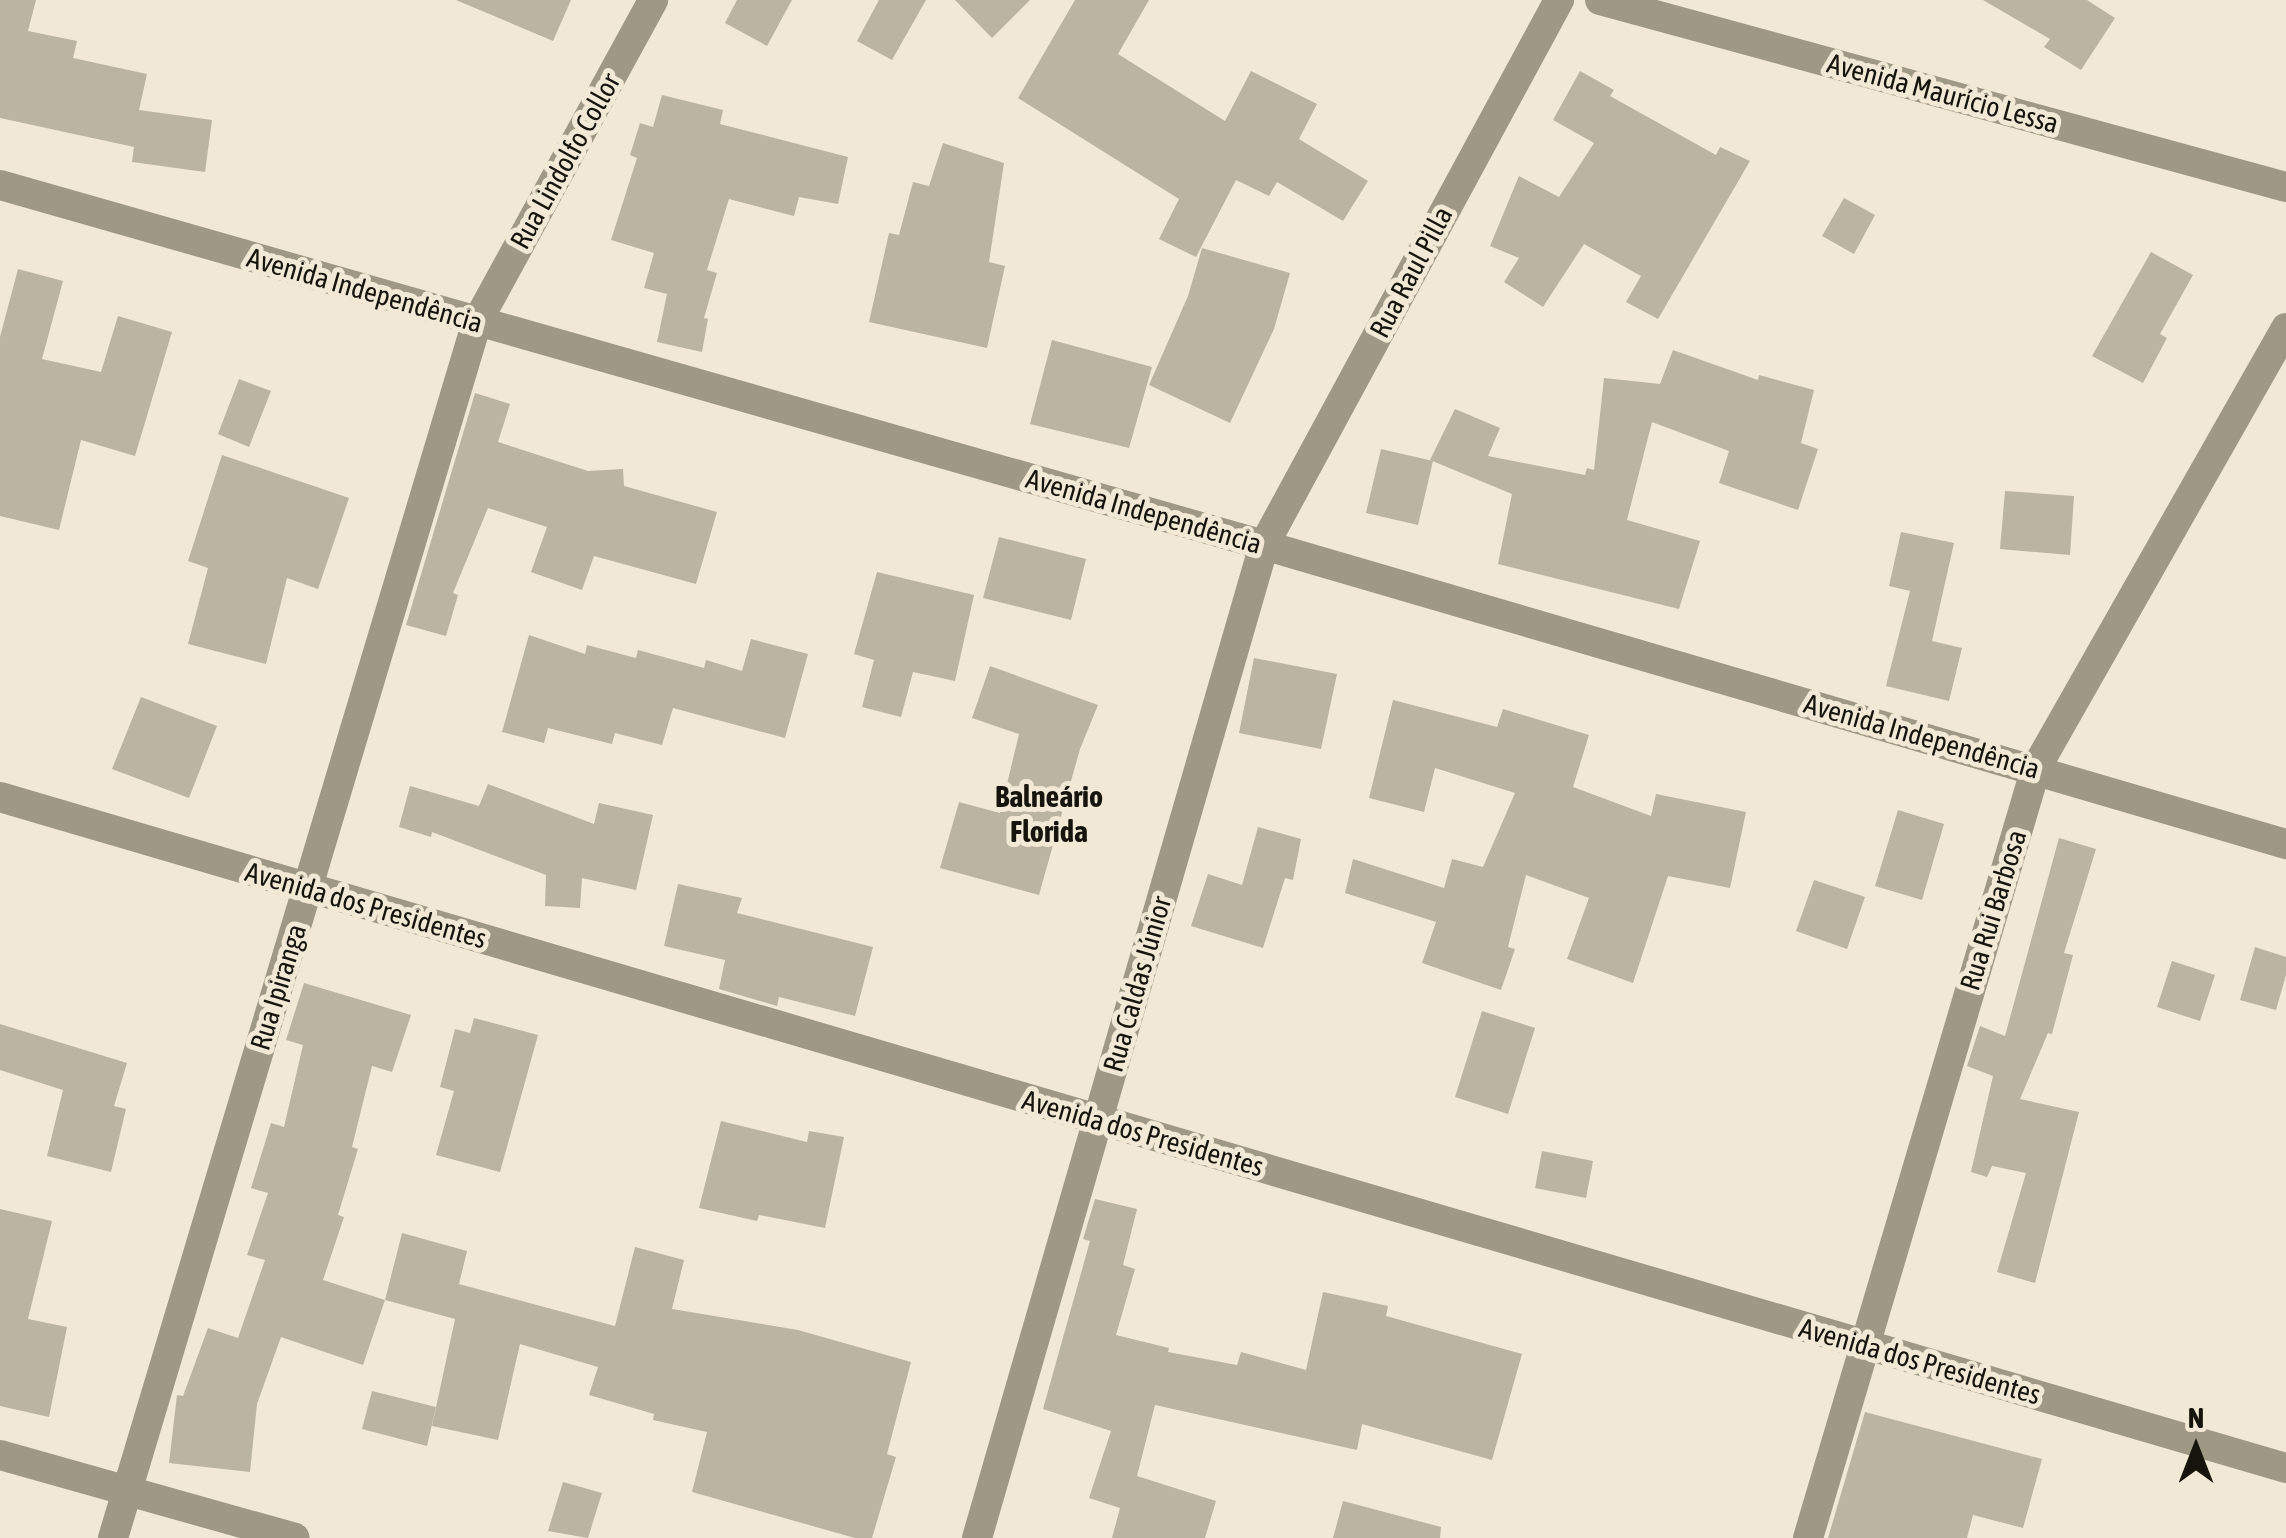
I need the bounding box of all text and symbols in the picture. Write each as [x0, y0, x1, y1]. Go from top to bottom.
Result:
street label: Avenida Maurício Lessa [1824, 46, 2062, 140]
street label: Rua Lindolfo Collor [503, 67, 627, 255]
street label: Rua Raul Pilla [1362, 201, 1460, 343]
street label: Avenida Independência [243, 240, 487, 340]
street label: Avenida Independência [1022, 461, 1266, 561]
street label: Avenida Independência [1800, 686, 2044, 786]
district label: Balneário Florida [995, 778, 1103, 848]
street label: Rua Rui Barbosa [1953, 826, 2033, 994]
street label: Avenida dos Presidentes [242, 855, 490, 955]
street label: Rua Caldas Júnior [1096, 892, 1178, 1076]
street label: Rua Ipiranga [243, 920, 313, 1054]
street label: Avenida dos Presidentes [1019, 1083, 1267, 1183]
street label: Avenida dos Presidentes [1796, 1311, 2044, 1411]
north arrow [2146, 1398, 2246, 1498]
text: N [2188, 1402, 2204, 1434]

